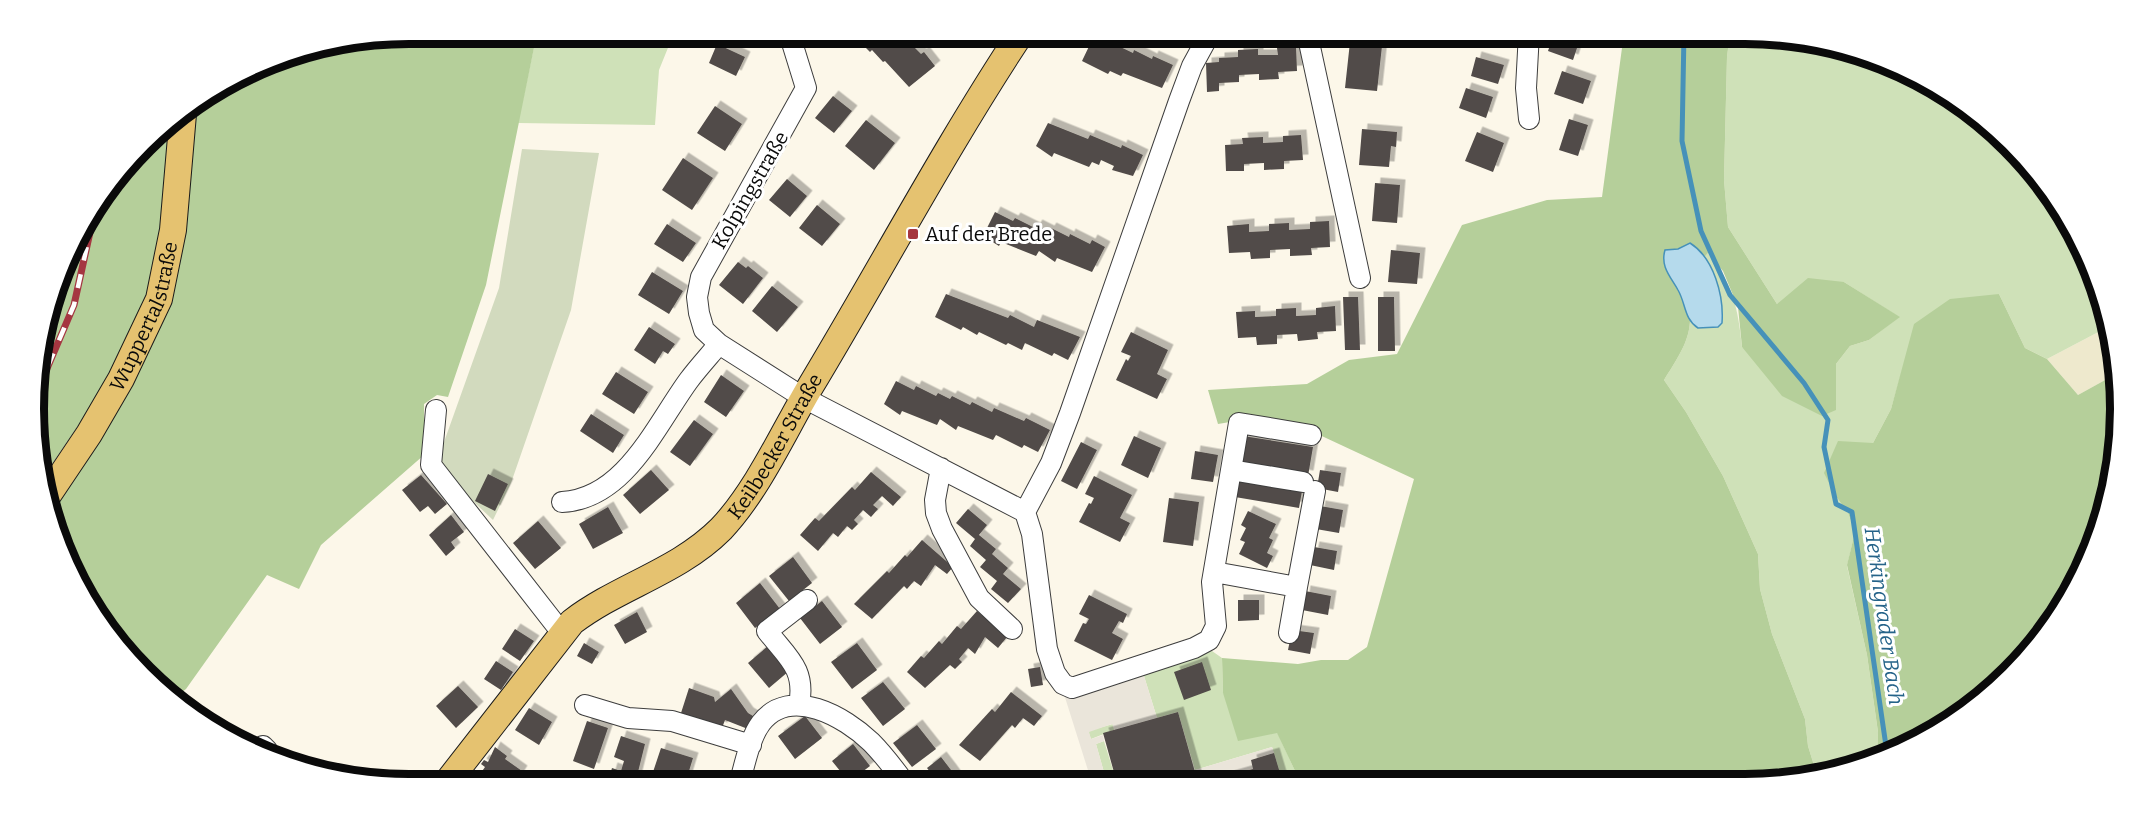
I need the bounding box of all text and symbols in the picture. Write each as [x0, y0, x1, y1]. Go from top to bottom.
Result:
street label: Kolpingstraße [707, 127, 793, 253]
place label: Auf der Brede [925, 222, 1052, 246]
marker: Auf der Brede [906, 227, 920, 241]
street label: Wuppertalstraße [104, 240, 182, 396]
street label: Keilbecker Straße [723, 369, 827, 524]
water label: Herkingrader Bach [1859, 525, 1909, 707]

